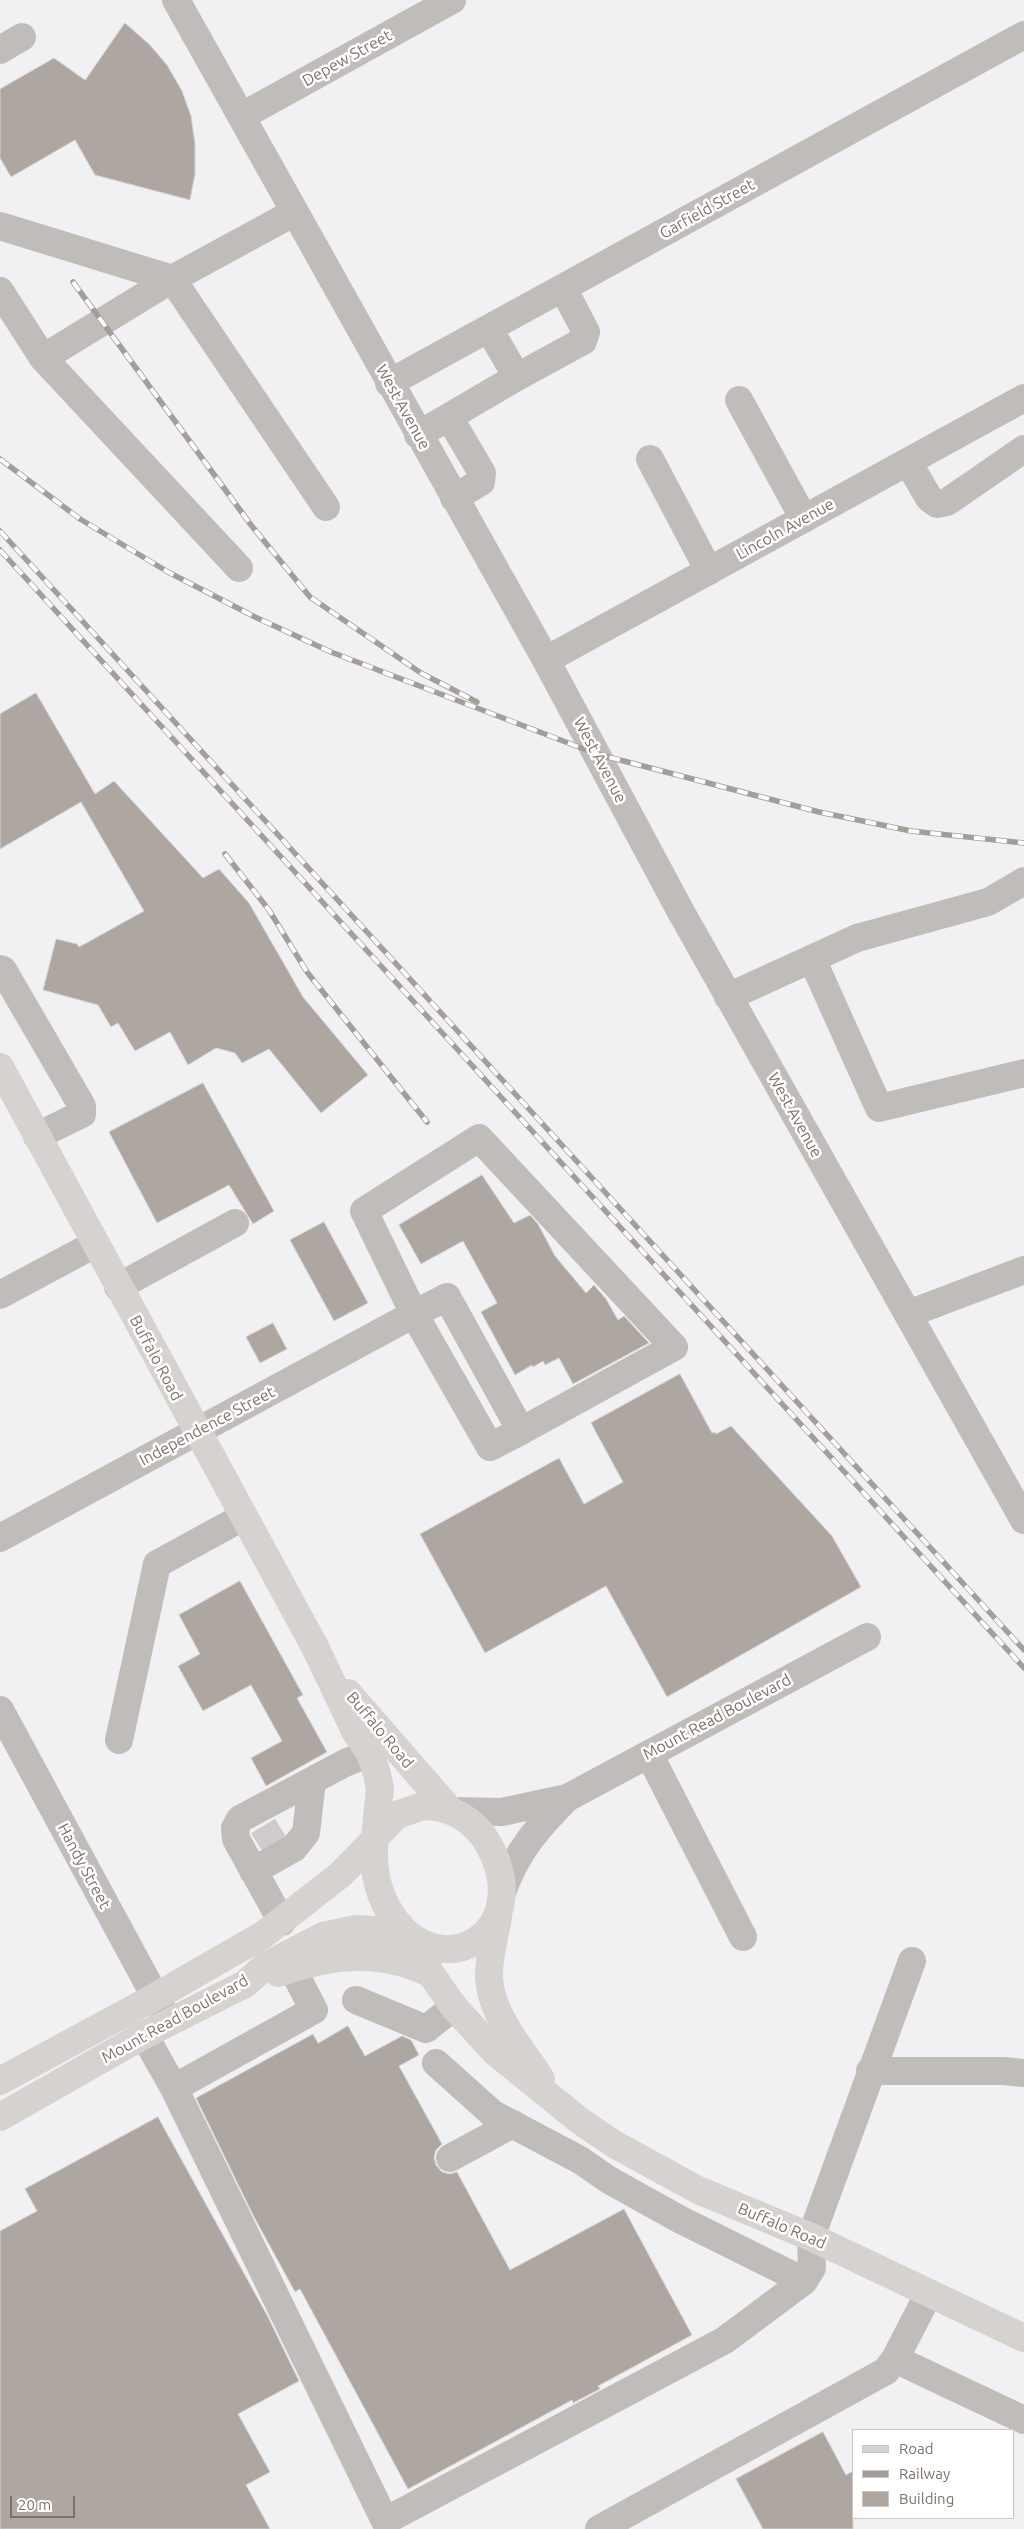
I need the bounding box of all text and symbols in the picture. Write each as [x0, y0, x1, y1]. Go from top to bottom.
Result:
street label: Depew Street [299, 26, 395, 90]
street label: Garfield Street [656, 175, 758, 243]
street label: West Avenue [372, 361, 434, 453]
street label: Lincoln Avenue [733, 494, 837, 564]
street label: West Avenue [569, 714, 631, 806]
street label: West Avenue [764, 1069, 826, 1161]
street label: Buffalo Road [126, 1312, 186, 1404]
street label: Independence Street [136, 1382, 278, 1470]
street label: Mount Read Boulevard [640, 1670, 794, 1764]
street label: Buffalo Road [343, 1688, 417, 1772]
street label: Handy Street [53, 1820, 115, 1912]
street label: Mount Read Boulevard [98, 1971, 252, 2067]
street label: Buffalo Road [735, 2199, 829, 2253]
legend [852, 2429, 1014, 2519]
text: Road [899, 2440, 934, 2457]
text: Railway [899, 2465, 950, 2482]
scale bar [12, 2486, 78, 2518]
text: Building [899, 2490, 954, 2507]
text: 20 m [18, 2496, 51, 2513]

